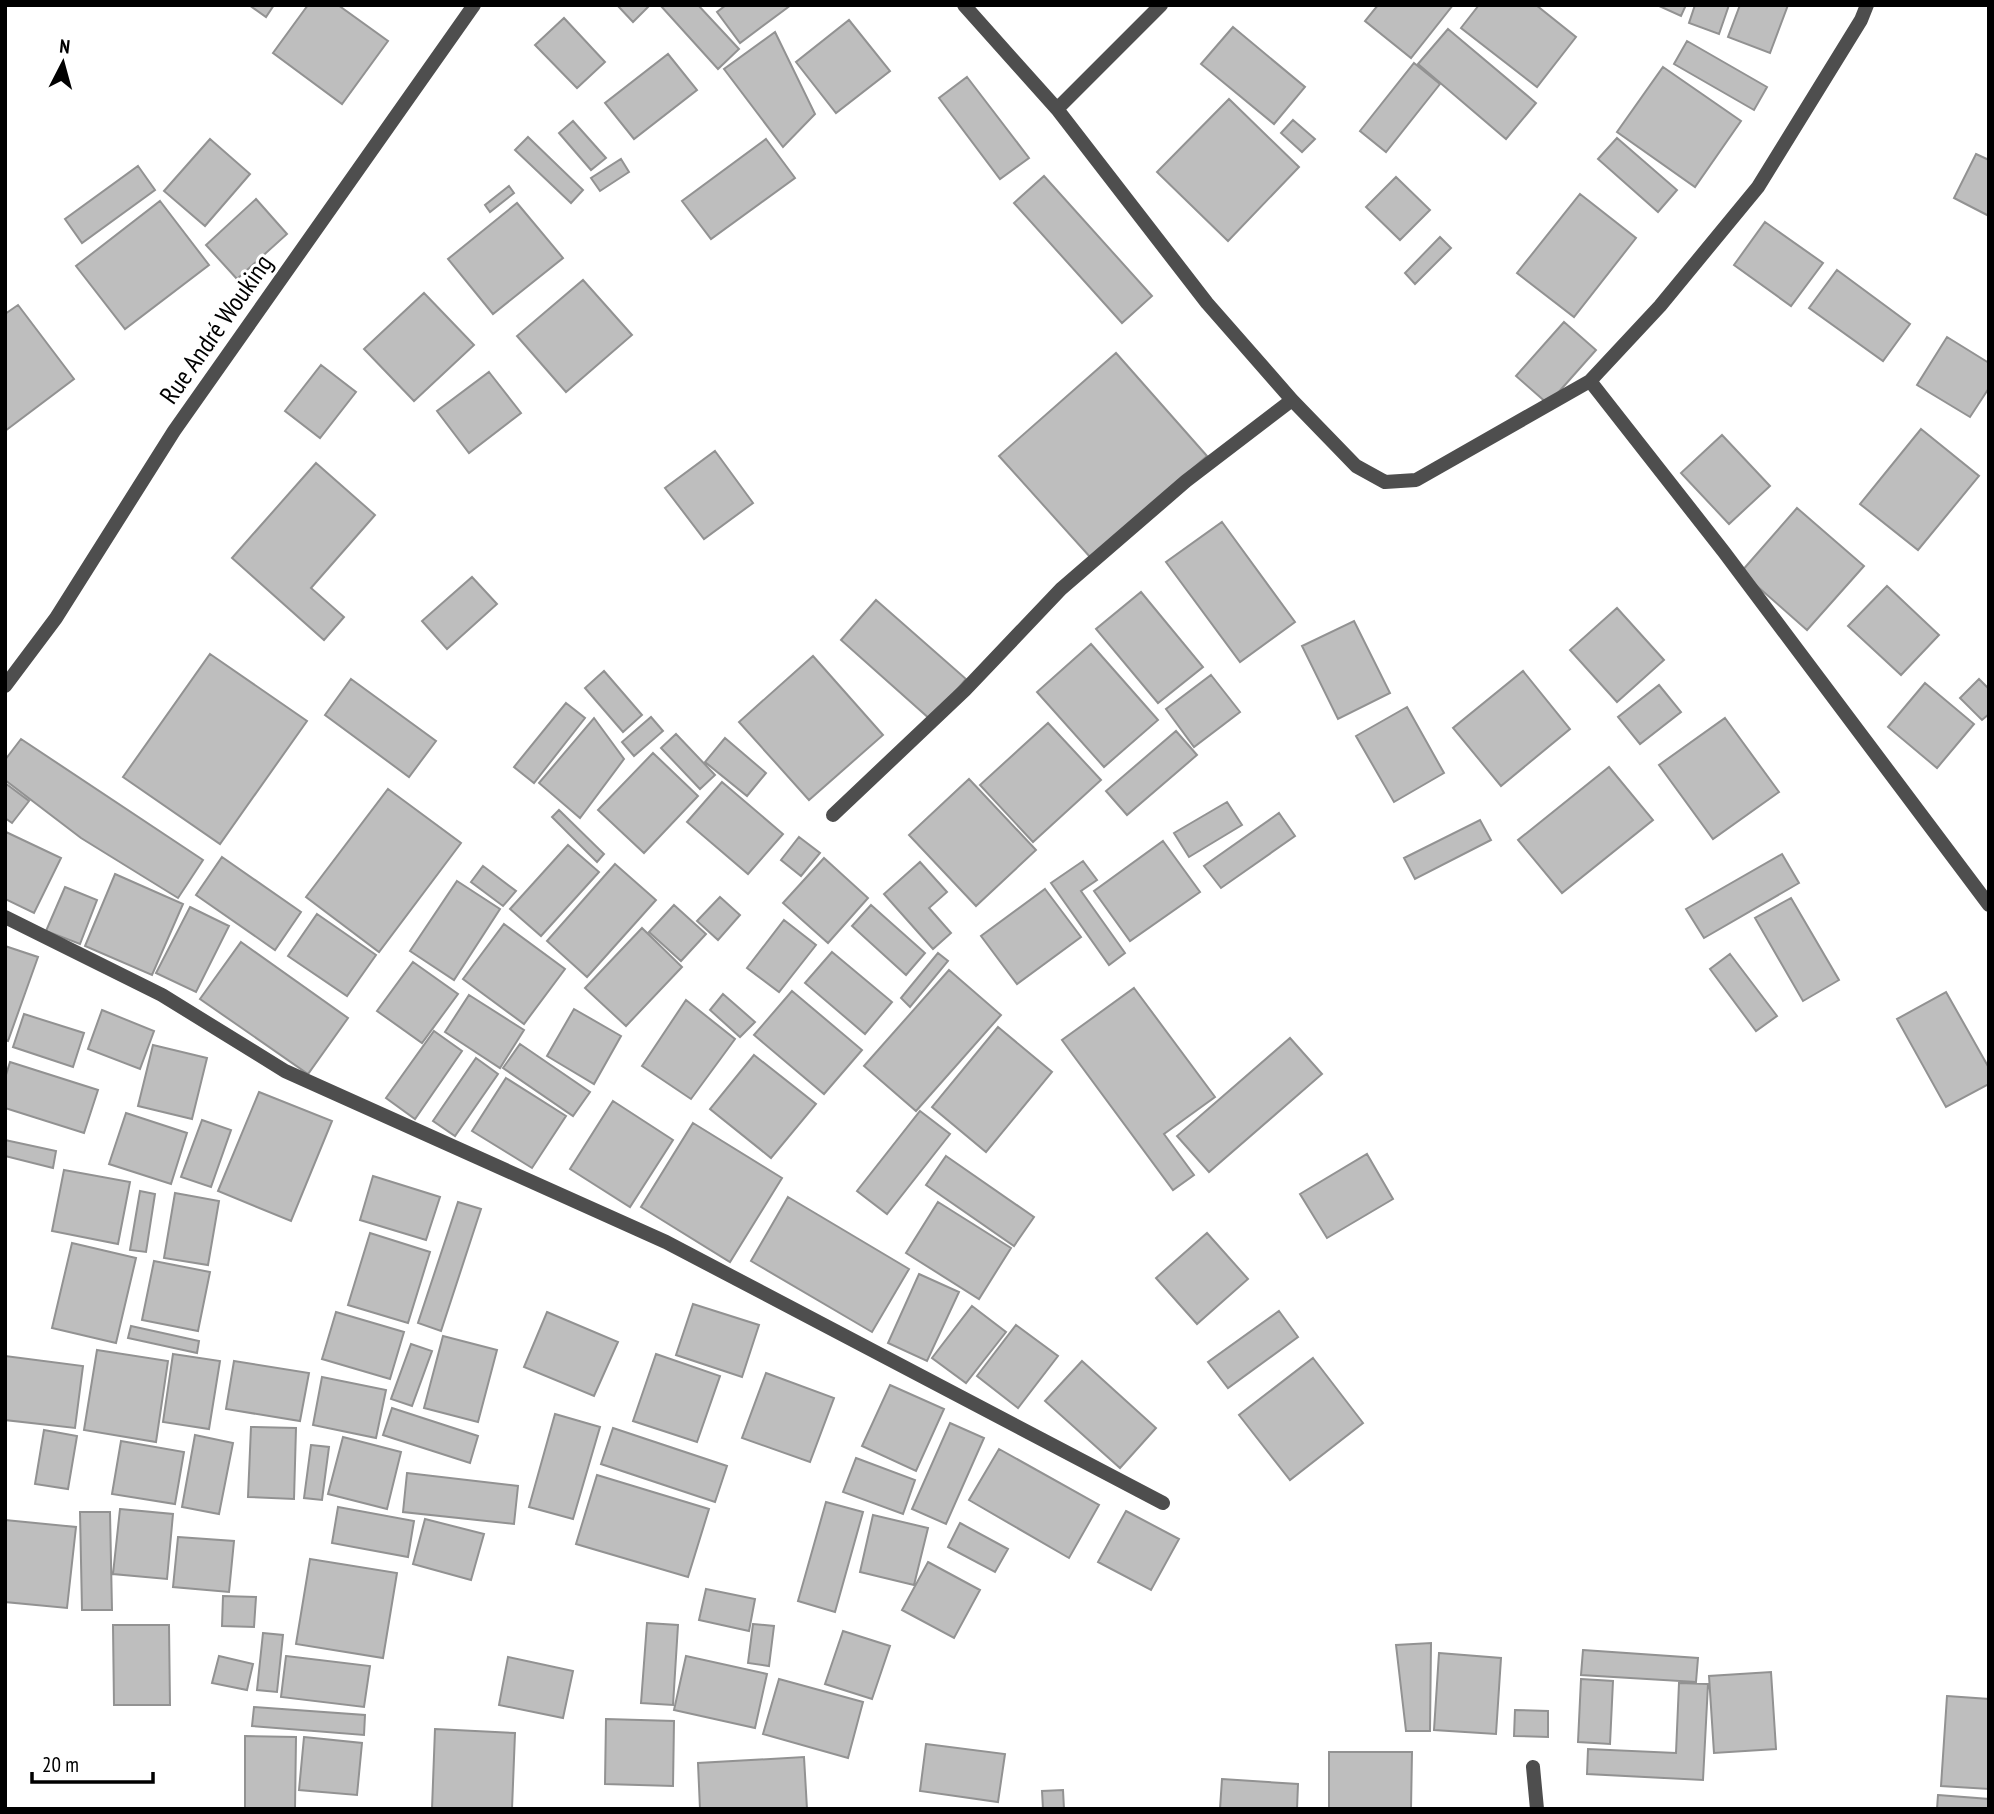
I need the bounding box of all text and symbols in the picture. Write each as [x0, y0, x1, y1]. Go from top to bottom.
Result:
north arrow [28, 28, 98, 98]
text: N [58, 34, 71, 59]
street label: Rue André Wouking [152, 248, 279, 410]
scale bar [32, 1741, 152, 1785]
text: 20 m [42, 1751, 79, 1778]

